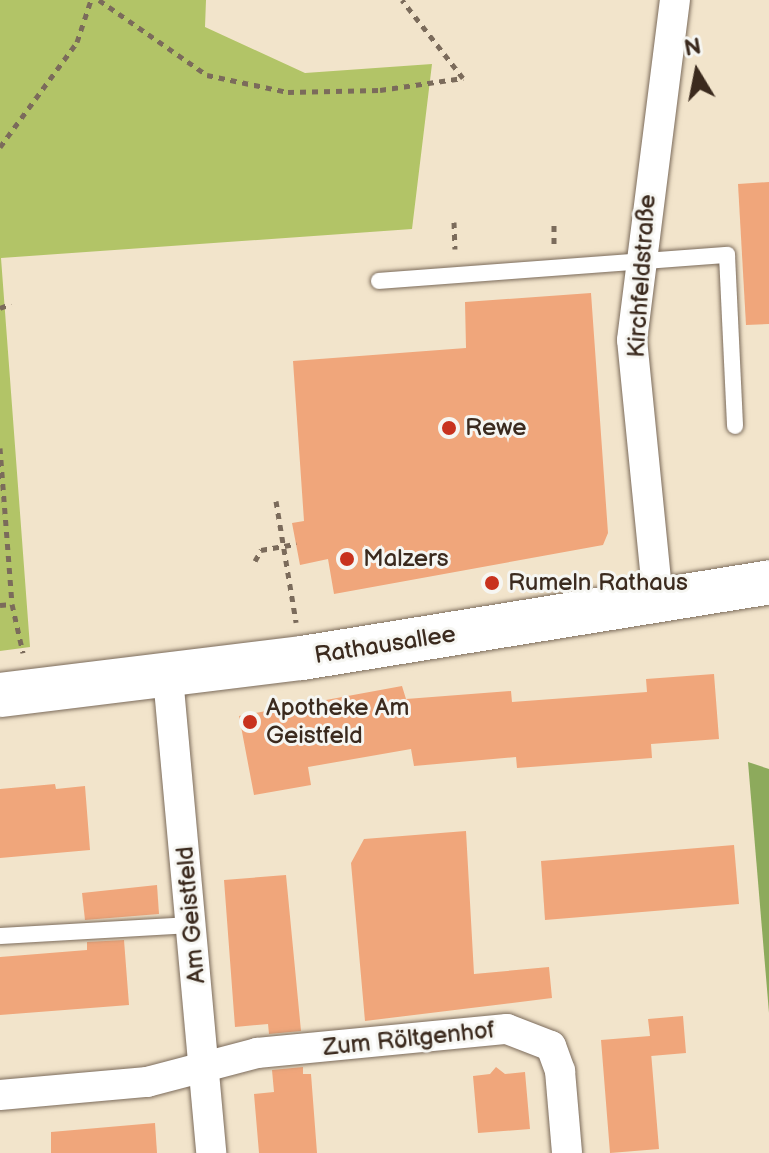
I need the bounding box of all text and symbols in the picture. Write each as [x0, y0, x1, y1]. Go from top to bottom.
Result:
north arrow [657, 32, 737, 112]
text: N [682, 33, 703, 63]
street label: Kirchfeldstraße [622, 193, 662, 359]
place label: Rewe [465, 414, 526, 442]
marker: Rewe [440, 419, 458, 437]
place label: Malzers [363, 545, 449, 573]
marker: Malzers [338, 550, 356, 568]
place label: Rumeln Rathaus [508, 569, 688, 597]
marker: Rumeln Rathaus [483, 574, 501, 592]
street label: Rathausallee [312, 620, 458, 670]
place label: Apotheke Am Geistfeld [266, 694, 409, 750]
marker: Apotheke Am Geistfeld [241, 713, 259, 731]
street label: Am Geistfeld [171, 845, 211, 985]
street label: Zum Röltgenhof [322, 1016, 496, 1062]

